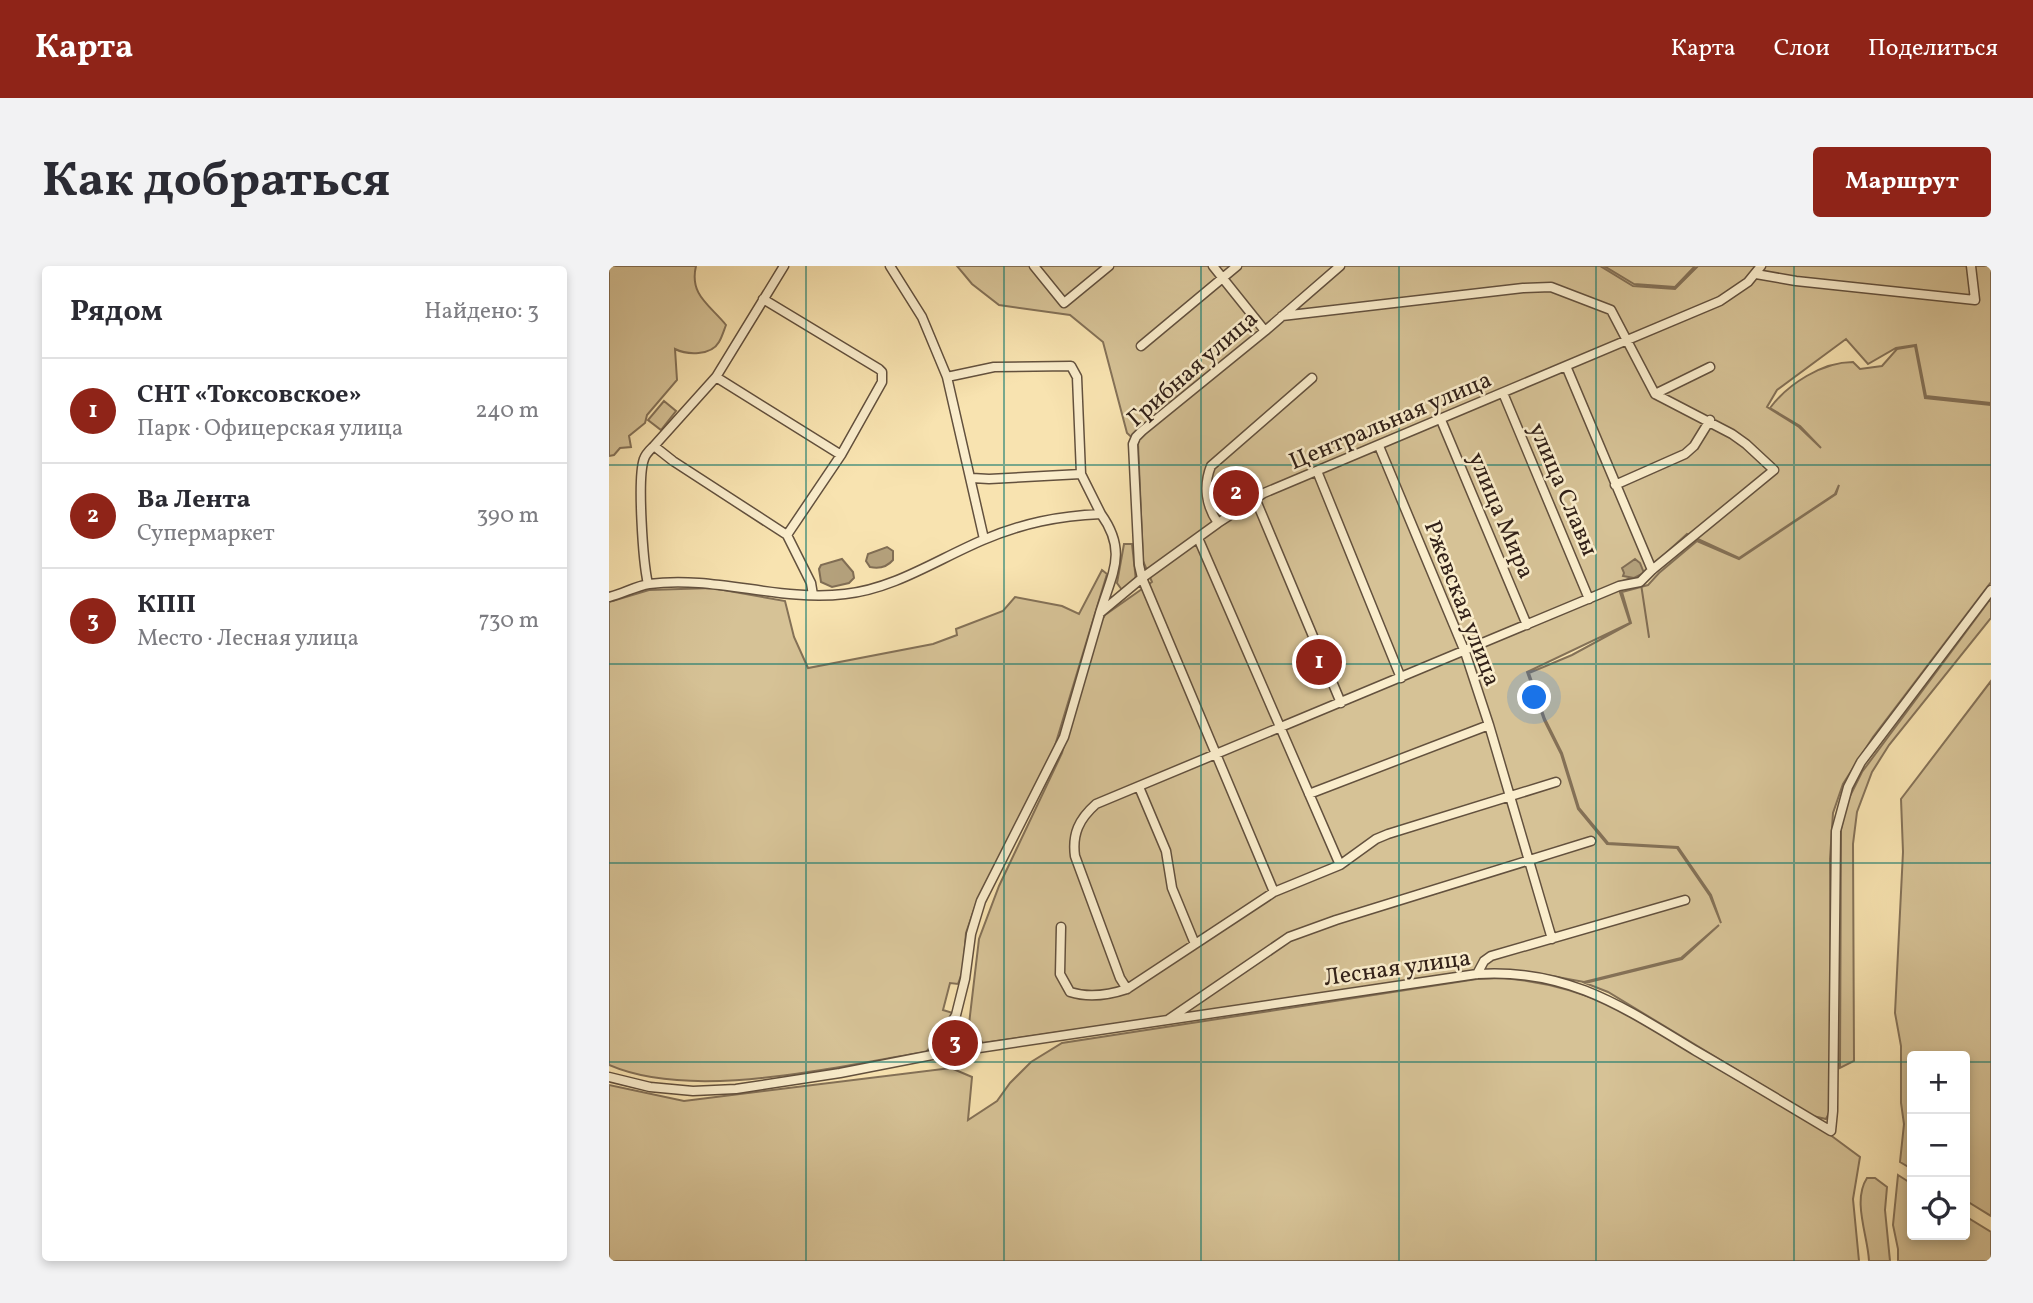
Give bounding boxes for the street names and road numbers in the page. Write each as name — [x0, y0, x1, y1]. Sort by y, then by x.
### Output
street label: Грибная улица — [1120, 303, 1266, 436]
street label: Центральная улица — [1284, 364, 1497, 480]
street label: улица Славы — [1519, 418, 1605, 562]
street label: улица Мира — [1458, 447, 1542, 584]
street label: Ржевская улица — [1414, 516, 1508, 692]
street label: Лесная улица — [1321, 942, 1473, 996]

